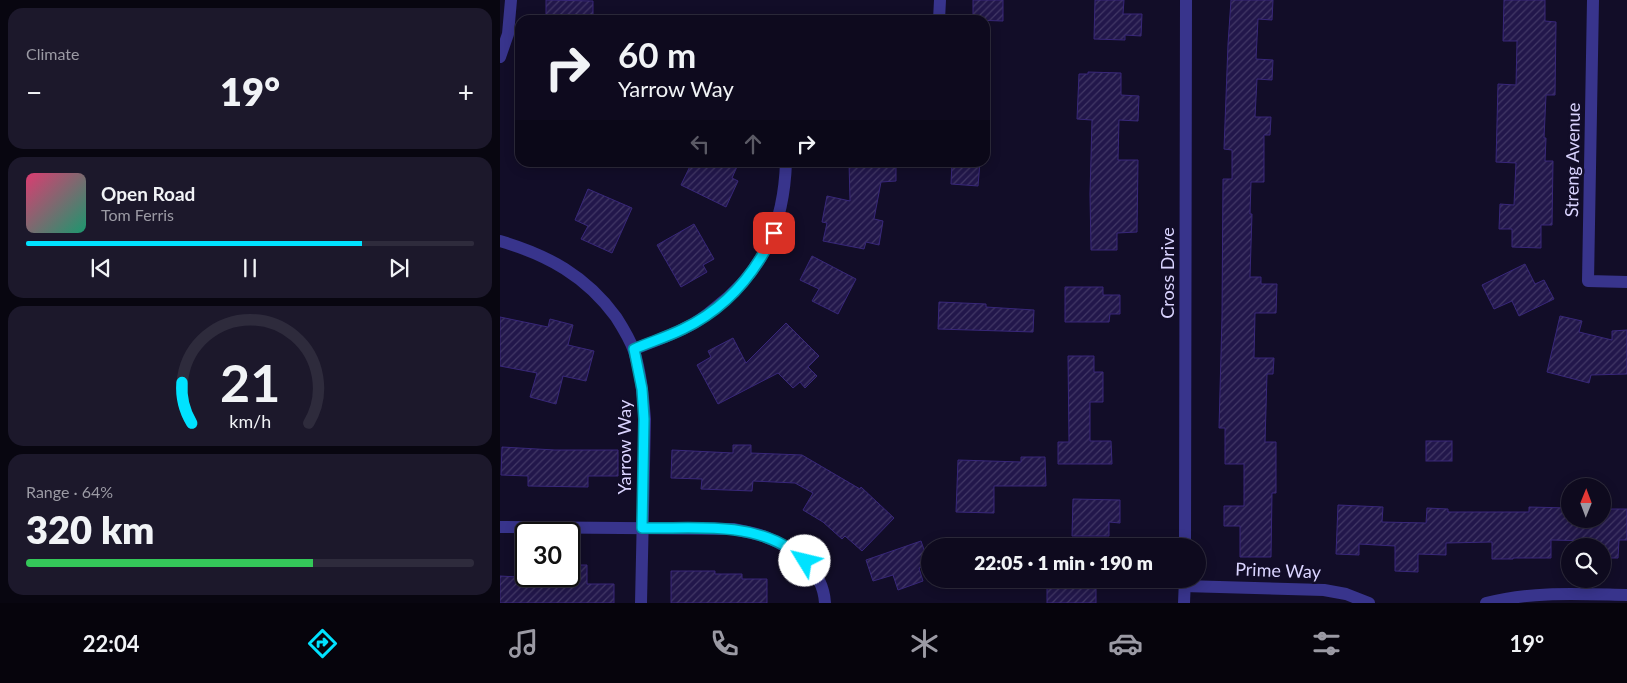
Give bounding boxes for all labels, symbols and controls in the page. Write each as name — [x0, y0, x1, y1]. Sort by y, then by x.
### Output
text: 60 m — [618, 33, 696, 75]
icon: right — [535, 35, 600, 100]
text: Climate — [26, 44, 79, 63]
text: 19° — [220, 68, 280, 114]
text: − — [26, 75, 42, 109]
text: + — [458, 75, 474, 109]
text: Yarrow Way — [618, 75, 734, 102]
street label: Streng Avenue — [1560, 103, 1584, 217]
icon: left — [686, 130, 714, 158]
icon: ahead — [739, 130, 767, 158]
icon: right — [792, 130, 820, 158]
text: Open Road — [101, 182, 195, 205]
text: Tom Ferris — [101, 205, 174, 224]
pin — [753, 212, 795, 254]
icon: arrive — [760, 219, 788, 247]
street label: Cross Drive — [1156, 227, 1178, 319]
icon: previous — [87, 254, 115, 282]
icon: pause — [236, 254, 264, 282]
icon: next — [385, 254, 413, 282]
text: 21 — [220, 351, 280, 413]
street label: Yarrow Way — [613, 399, 635, 494]
text: km/h — [229, 410, 271, 432]
north arrow — [1561, 478, 1611, 528]
map controls — [1561, 478, 1611, 588]
text: Range · 64% — [26, 482, 113, 501]
text: 320 km — [26, 506, 154, 552]
speed limit sign: 30 — [515, 522, 580, 587]
position arrow — [778, 534, 830, 586]
button: search — [1561, 538, 1611, 588]
text: 22:05 · 1 min · 190 m — [974, 551, 1153, 574]
street label: Prime Way — [1235, 558, 1322, 583]
icon: directions — [305, 626, 340, 661]
icon: music — [506, 626, 541, 661]
icon: phone — [707, 626, 742, 661]
icon: climate — [907, 626, 942, 661]
icon: car — [1108, 626, 1143, 661]
icon: filters — [1309, 626, 1344, 661]
text: 22:04 — [83, 630, 140, 657]
text: 19° — [1509, 630, 1544, 657]

